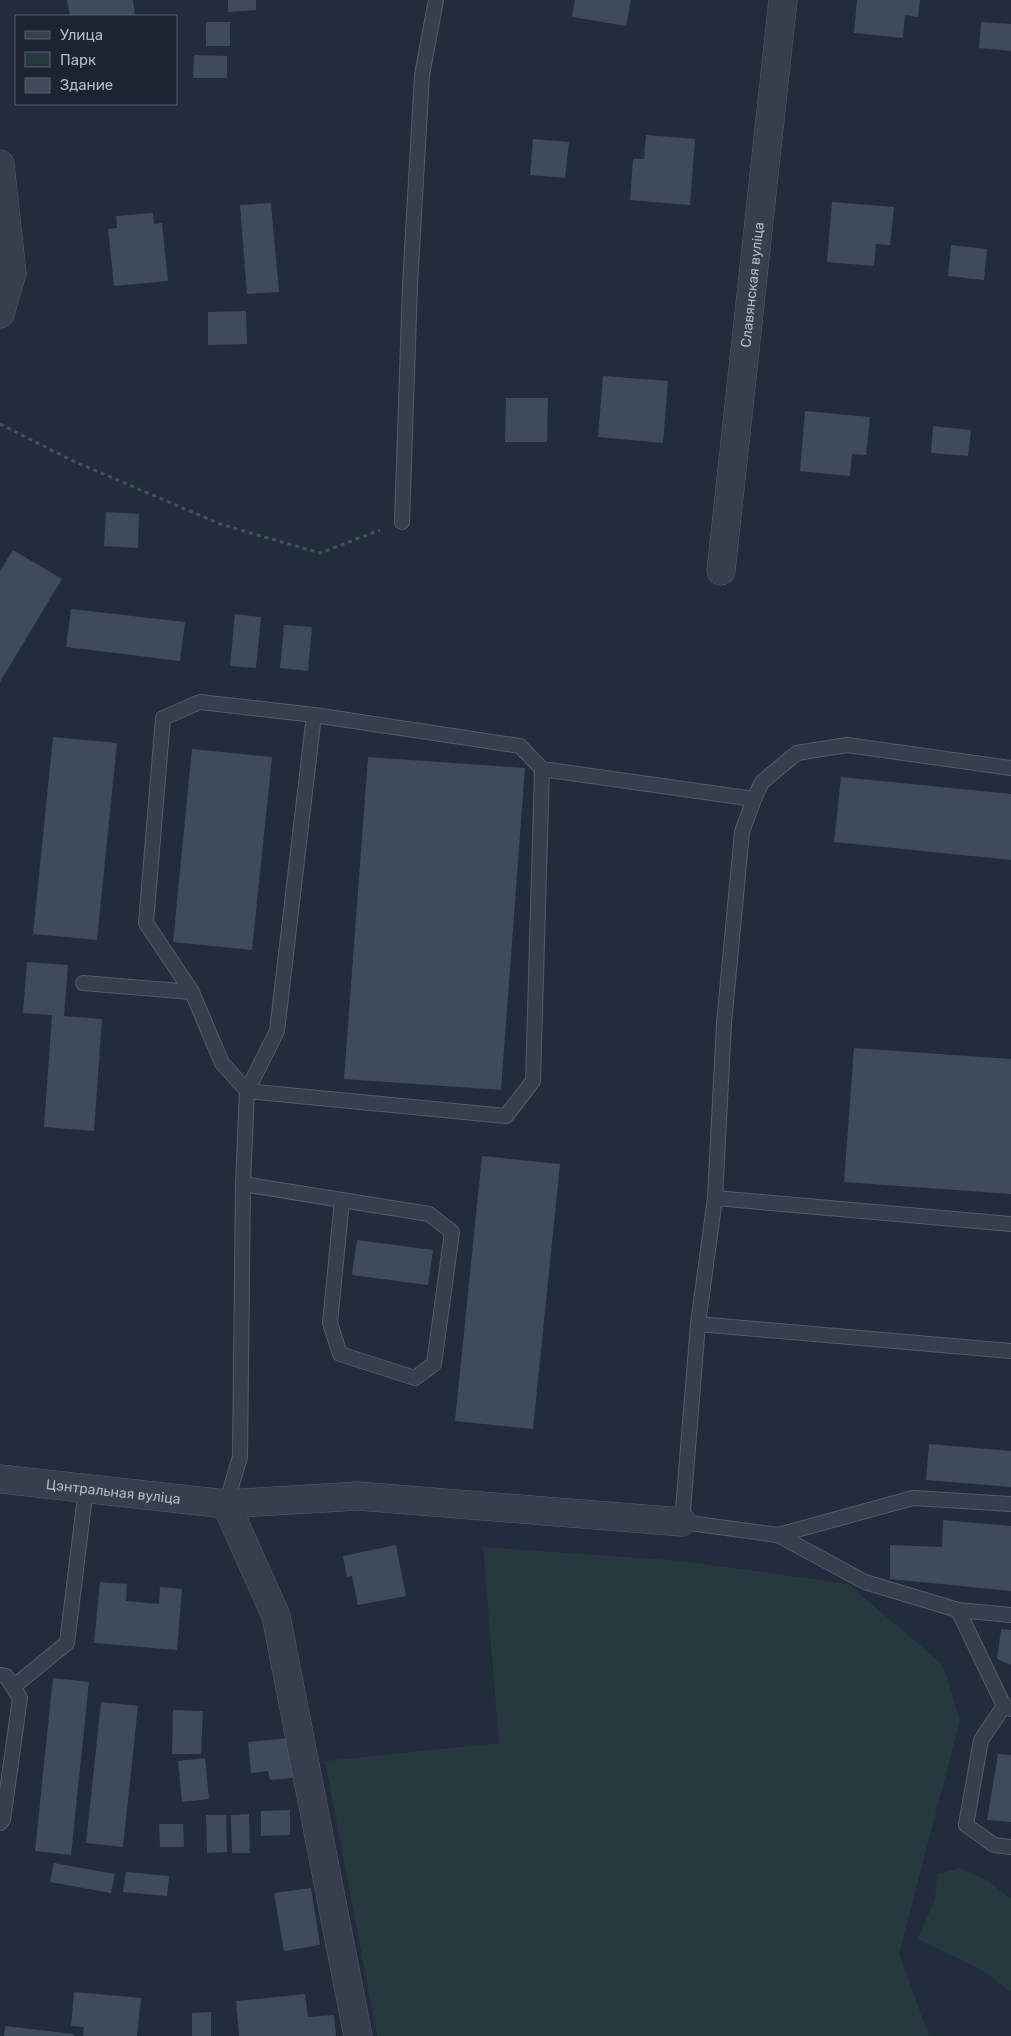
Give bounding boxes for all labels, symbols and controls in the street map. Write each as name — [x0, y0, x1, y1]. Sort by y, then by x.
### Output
legend — [15, 15, 178, 105]
text: Улица — [60, 26, 103, 44]
text: Парк — [60, 51, 96, 69]
text: Здание — [60, 76, 113, 94]
street label: Славянская вуліца — [737, 221, 767, 348]
street label: Цэнтральная вуліца — [45, 1476, 182, 1507]

